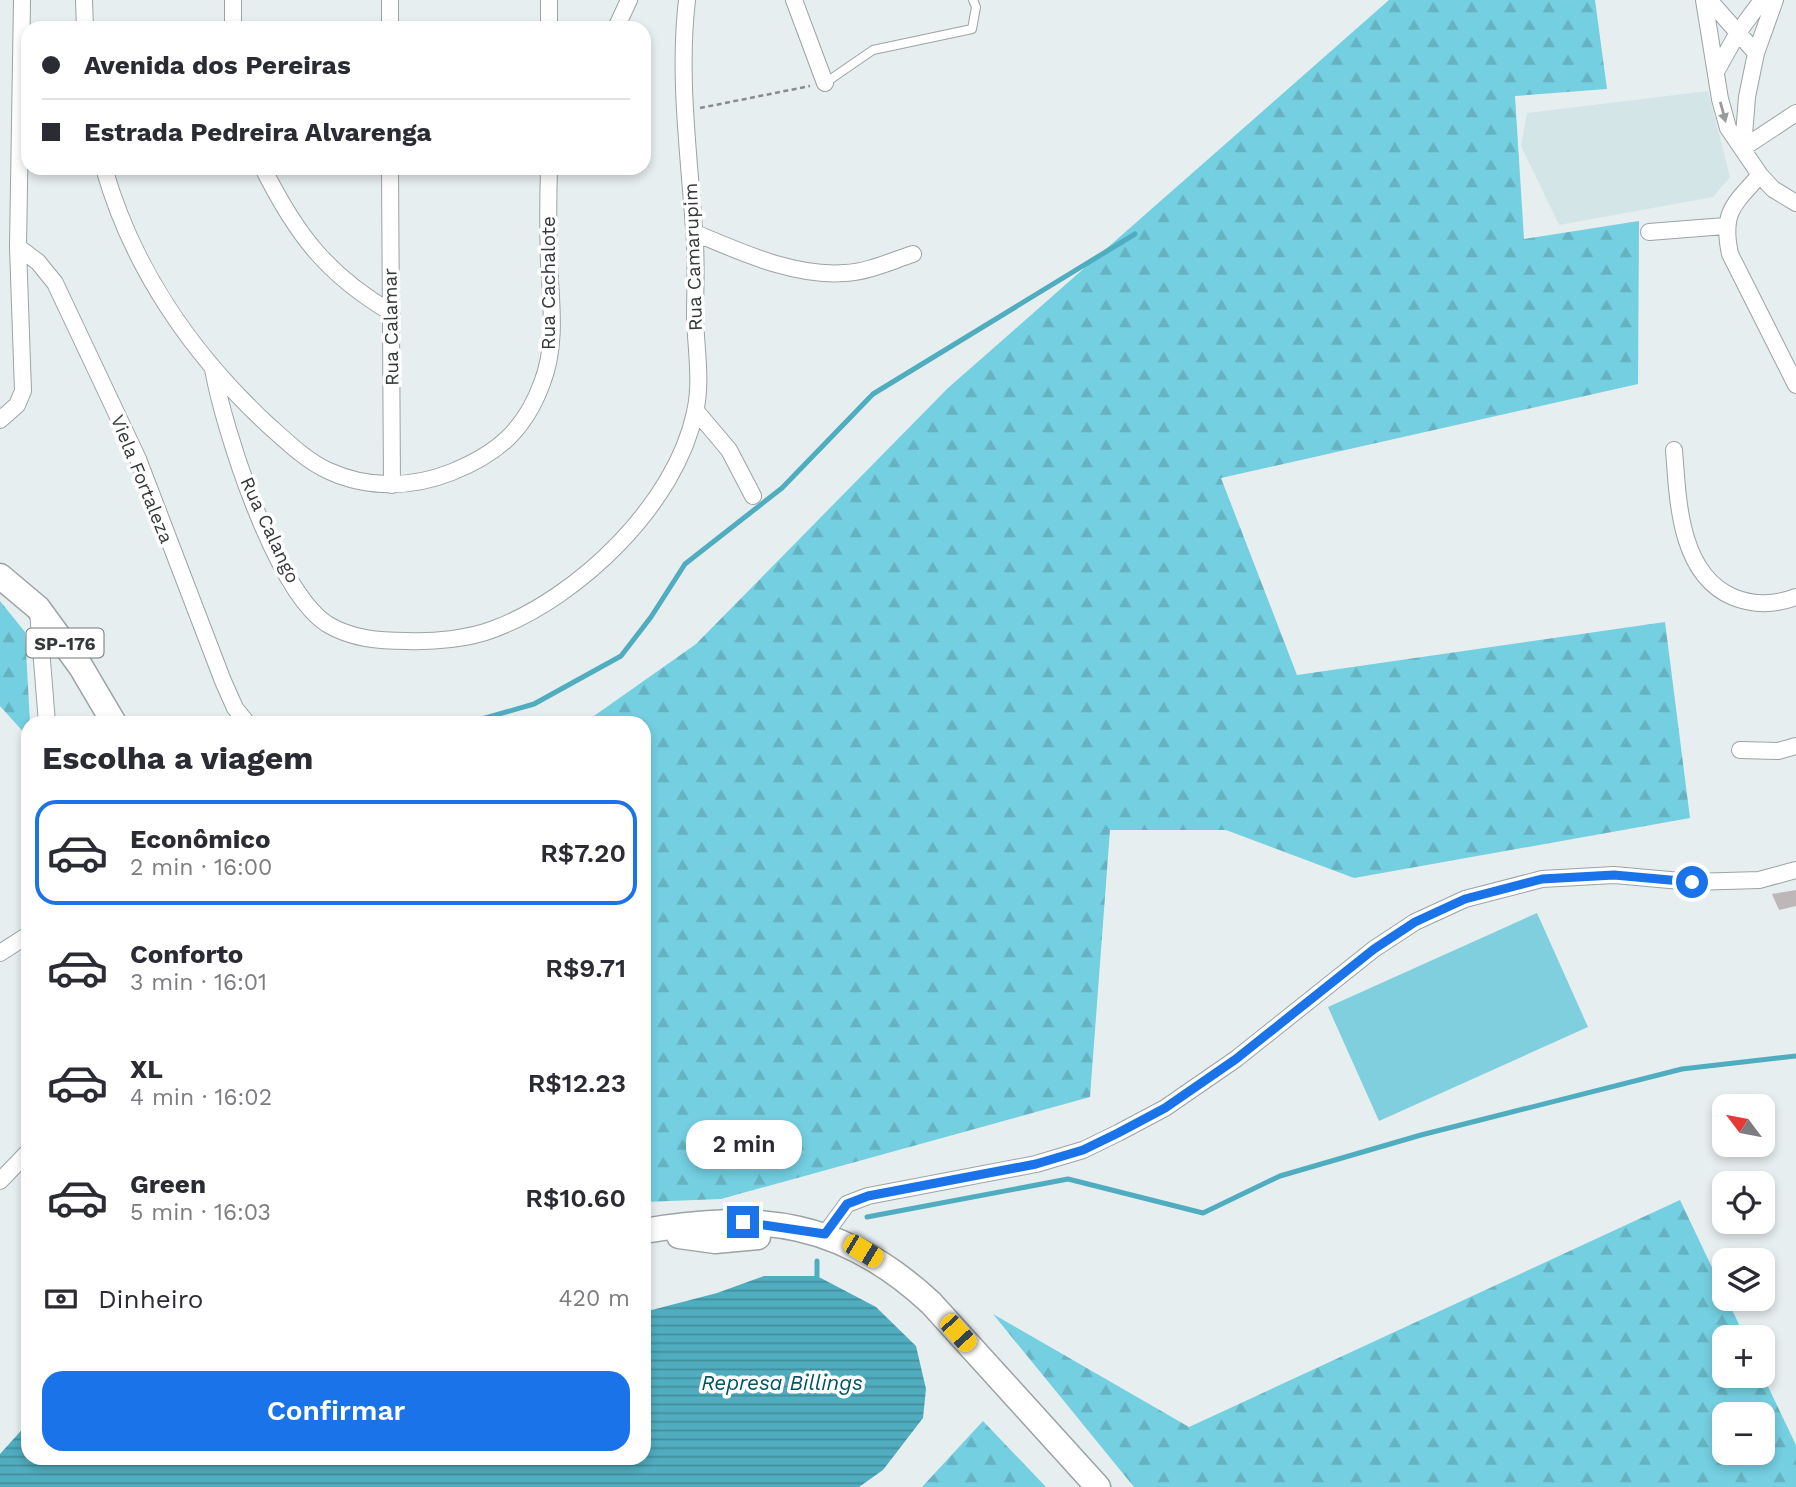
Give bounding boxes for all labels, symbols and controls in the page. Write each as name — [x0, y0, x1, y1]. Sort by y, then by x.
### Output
text: Avenida dos Pereiras — [84, 50, 351, 80]
one-way arrow — [1718, 101, 1729, 123]
text: Estrada Pedreira Alvarenga — [84, 117, 432, 147]
street label: Rua Camarupim — [679, 183, 707, 331]
street label: Rua Cachalote — [537, 216, 560, 350]
street label: Rua Calamar — [378, 268, 404, 386]
street label: Viela Fortaleza — [106, 411, 178, 547]
street label: Rua Calango — [235, 473, 305, 587]
road number: SP-176 — [27, 628, 104, 658]
text: Escolha a viagem — [42, 739, 313, 777]
icon: car — [46, 821, 109, 884]
text: Econômico — [130, 824, 271, 854]
text: R$7.20 — [540, 838, 626, 868]
text: 2 min · 16:00 — [130, 854, 272, 881]
route start — [1676, 866, 1708, 898]
icon: car — [46, 936, 109, 999]
text: Conforto — [130, 939, 243, 969]
text: R$9.71 — [545, 953, 626, 983]
text: 3 min · 16:01 — [130, 969, 267, 996]
icon: car — [46, 1051, 109, 1114]
text: XL — [130, 1054, 163, 1084]
text: R$12.23 — [528, 1068, 626, 1098]
text: 4 min · 16:02 — [130, 1084, 272, 1111]
north arrow — [1712, 1094, 1774, 1157]
map controls — [1712, 1094, 1775, 1465]
callout: 2 min — [685, 1120, 801, 1170]
text: 2 min — [712, 1131, 776, 1158]
icon: car — [46, 1166, 109, 1229]
text: Green — [130, 1169, 206, 1199]
button: locate — [1712, 1171, 1775, 1234]
text: R$10.60 — [525, 1183, 626, 1213]
text: 5 min · 16:03 — [130, 1199, 271, 1226]
route end — [727, 1206, 759, 1238]
car — [840, 1231, 887, 1271]
button: layers — [1712, 1248, 1775, 1311]
icon: cash — [42, 1280, 80, 1318]
text: Dinheiro — [98, 1284, 203, 1314]
text: 420 m — [558, 1285, 630, 1312]
car — [937, 1310, 980, 1356]
button: + — [1712, 1325, 1775, 1388]
water label: Represa Billings — [701, 1370, 863, 1395]
button: Confirmar — [42, 1371, 630, 1451]
button: − — [1712, 1402, 1775, 1465]

